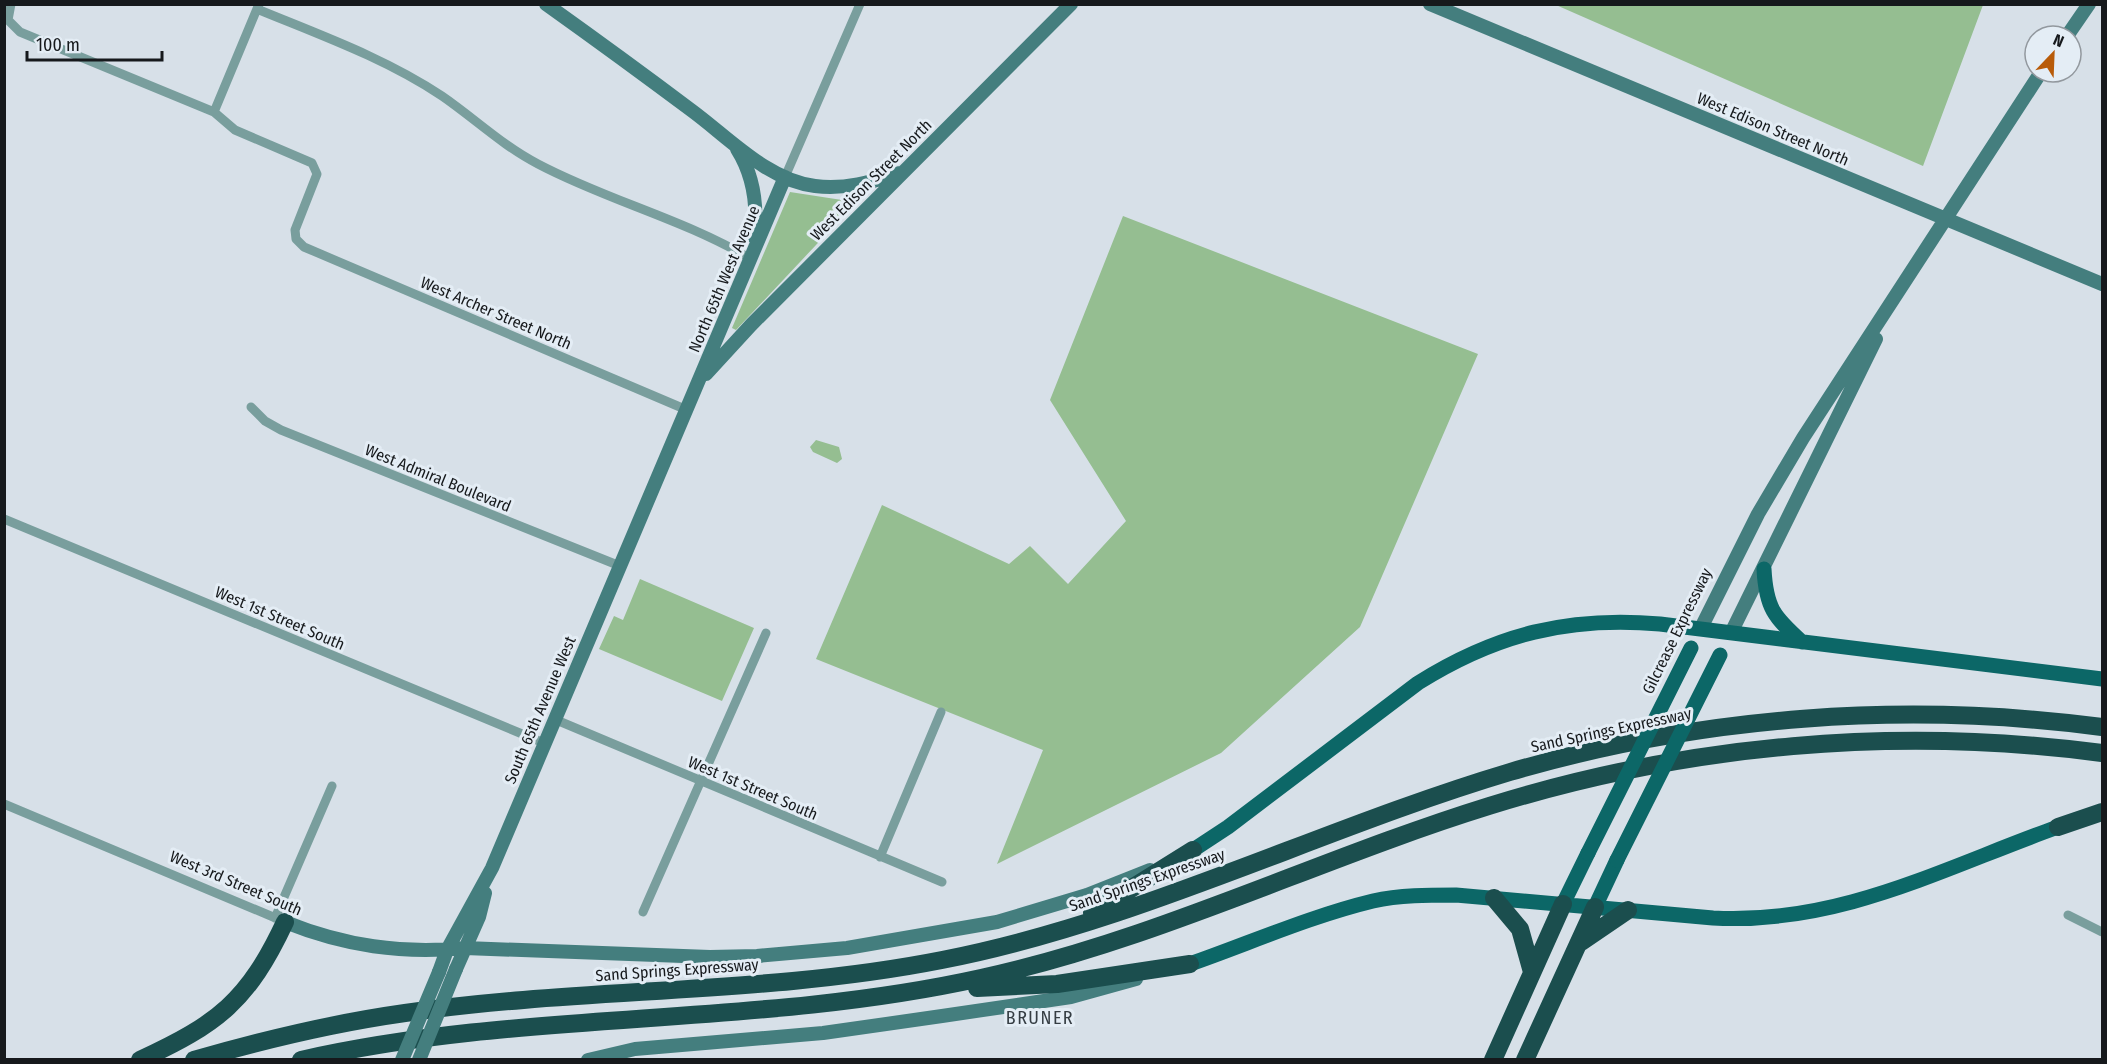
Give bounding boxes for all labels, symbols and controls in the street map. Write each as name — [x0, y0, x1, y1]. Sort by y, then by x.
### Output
scale bar — [27, 24, 162, 62]
north arrow — [2023, 24, 2083, 84]
text: N — [2051, 30, 2067, 51]
text: 100 m — [36, 34, 80, 56]
street label: West Edison Street North — [1694, 88, 1852, 170]
street label: West Edison Street North — [807, 116, 935, 244]
street label: North 65th West Avenue — [685, 203, 764, 355]
street label: West Archer Street North — [418, 273, 574, 353]
street label: West Admiral Boulevard — [362, 440, 514, 516]
street label: Gilcrease Expressway — [1638, 564, 1716, 697]
street label: West 1st Street South — [212, 582, 348, 654]
street label: South 65th Avenue West — [500, 633, 580, 787]
street label: Sand Springs Expressway — [1529, 704, 1694, 756]
street label: West 1st Street South — [685, 752, 821, 824]
street label: Sand Springs Expressway — [1067, 844, 1228, 916]
street label: West 3rd Street South — [167, 847, 305, 919]
street label: Sand Springs Expressway — [595, 955, 760, 985]
district label: BRUNER — [1006, 1007, 1074, 1029]

